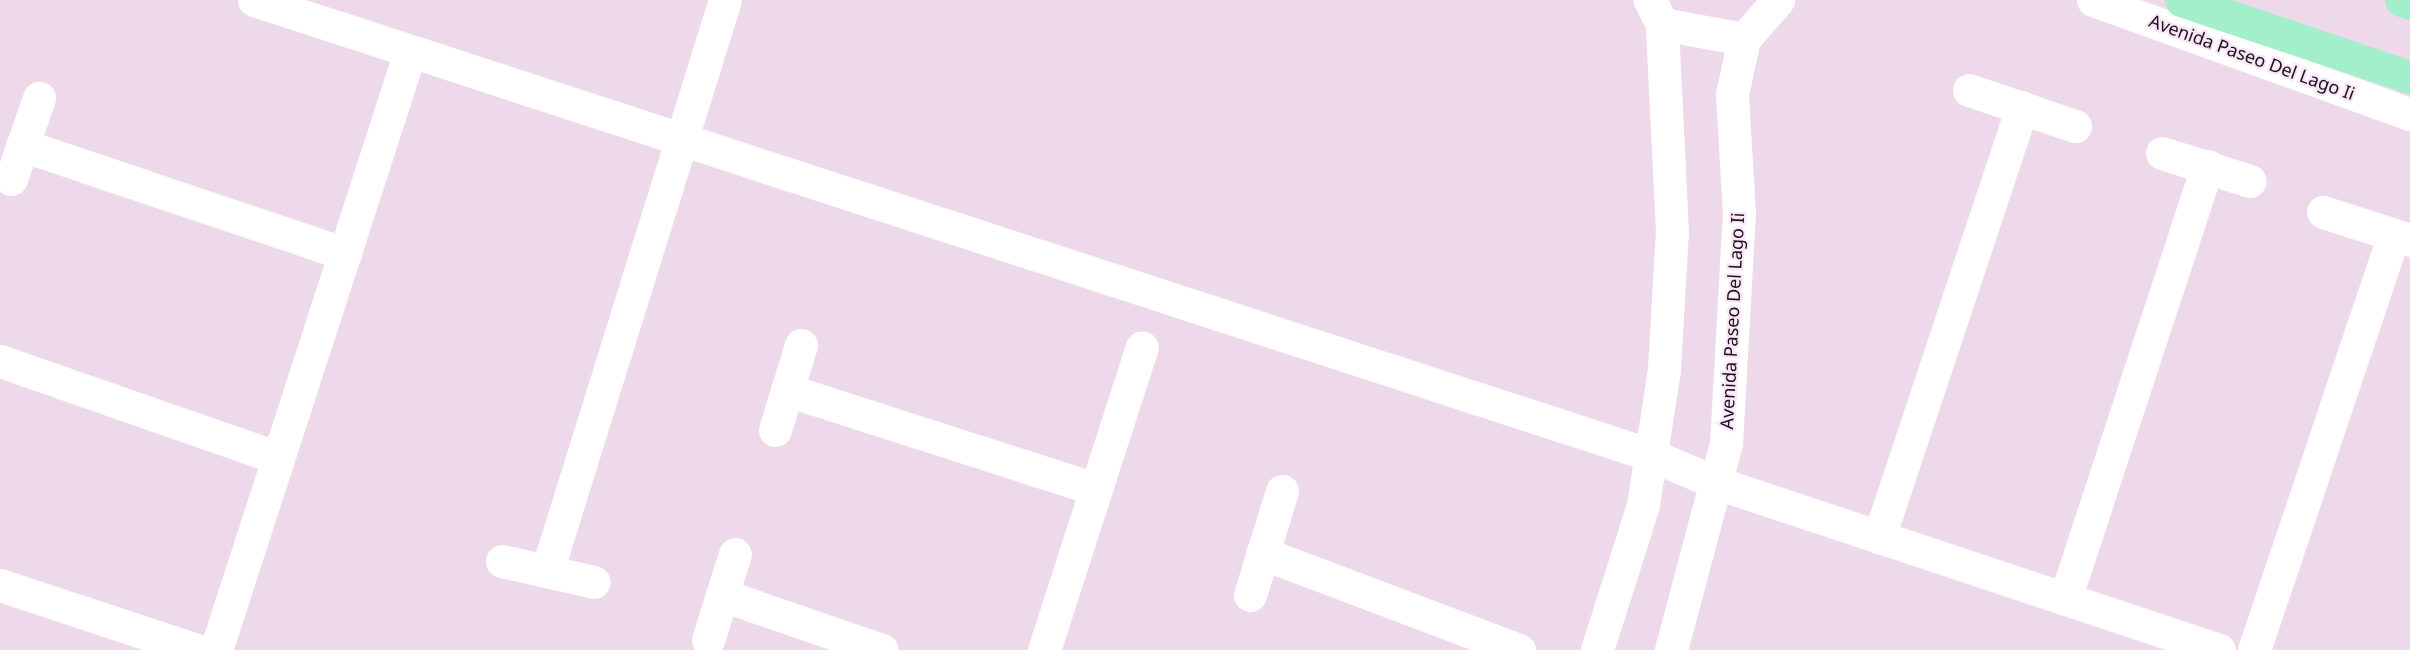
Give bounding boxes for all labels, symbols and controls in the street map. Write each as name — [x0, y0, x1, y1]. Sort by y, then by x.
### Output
street label: Avenida Paseo Del Lago Ii — [2146, 10, 2358, 104]
street label: Avenida Paseo Del Lago Ii — [1716, 212, 1748, 430]

